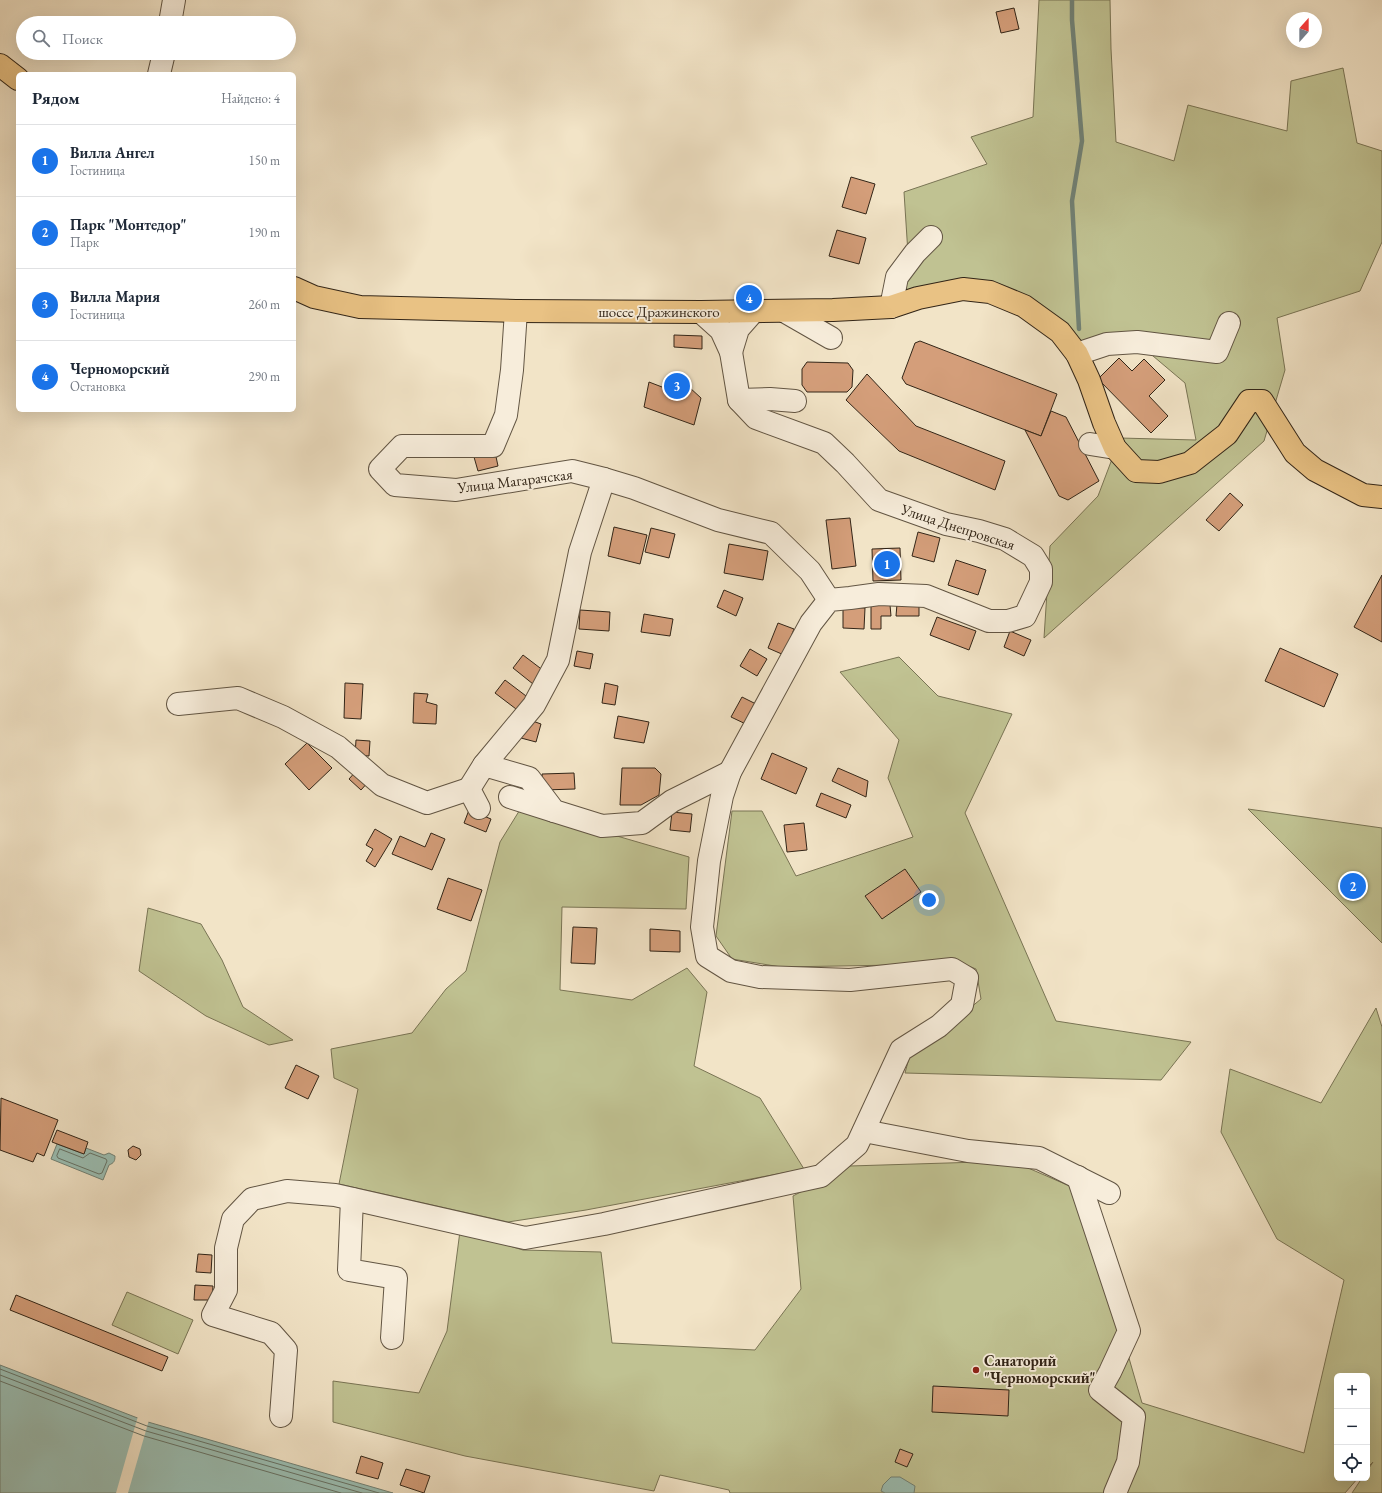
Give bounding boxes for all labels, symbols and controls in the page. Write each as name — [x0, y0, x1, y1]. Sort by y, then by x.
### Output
north arrow — [1286, 12, 1322, 48]
search box — [16, 16, 296, 60]
icon: search — [30, 27, 52, 49]
text: Поиск — [62, 29, 103, 48]
text: Рядом — [32, 87, 80, 109]
text: Найдено: 4 — [221, 90, 280, 107]
text: Вилла Ангел — [70, 143, 155, 162]
text: 1 — [42, 152, 48, 169]
text: 150 m — [249, 152, 280, 169]
text: Гостиница — [70, 162, 125, 179]
text: Парк "Монтедор" — [70, 215, 187, 234]
text: 2 — [42, 224, 48, 241]
text: 190 m — [249, 224, 280, 241]
text: Парк — [70, 234, 99, 251]
pin: 4 — [736, 283, 762, 313]
text: Вилла Мария — [70, 287, 160, 306]
text: 3 — [42, 296, 48, 313]
text: 260 m — [249, 296, 280, 313]
street label: шоссе Дражинского — [598, 302, 720, 321]
text: Гостиница — [70, 306, 125, 323]
text: Черноморский — [70, 359, 170, 378]
text: 4 — [42, 368, 48, 385]
text: 290 m — [249, 368, 280, 385]
pin: 3 — [664, 371, 690, 401]
text: Остановка — [70, 378, 126, 395]
street label: Улица Магарачская — [455, 464, 574, 497]
street label: Улица Днепровская — [898, 499, 1018, 554]
pin: 1 — [874, 549, 900, 579]
pin: 2 — [1340, 871, 1366, 901]
your location — [919, 890, 939, 910]
place label: Санаторий "Черноморский" — [984, 1351, 1096, 1387]
marker: Санаторий "Черноморский" — [971, 1365, 981, 1375]
map controls — [1334, 1373, 1370, 1481]
button: + — [1334, 1373, 1370, 1409]
button: − — [1334, 1409, 1370, 1445]
button: locate — [1334, 1445, 1370, 1481]

